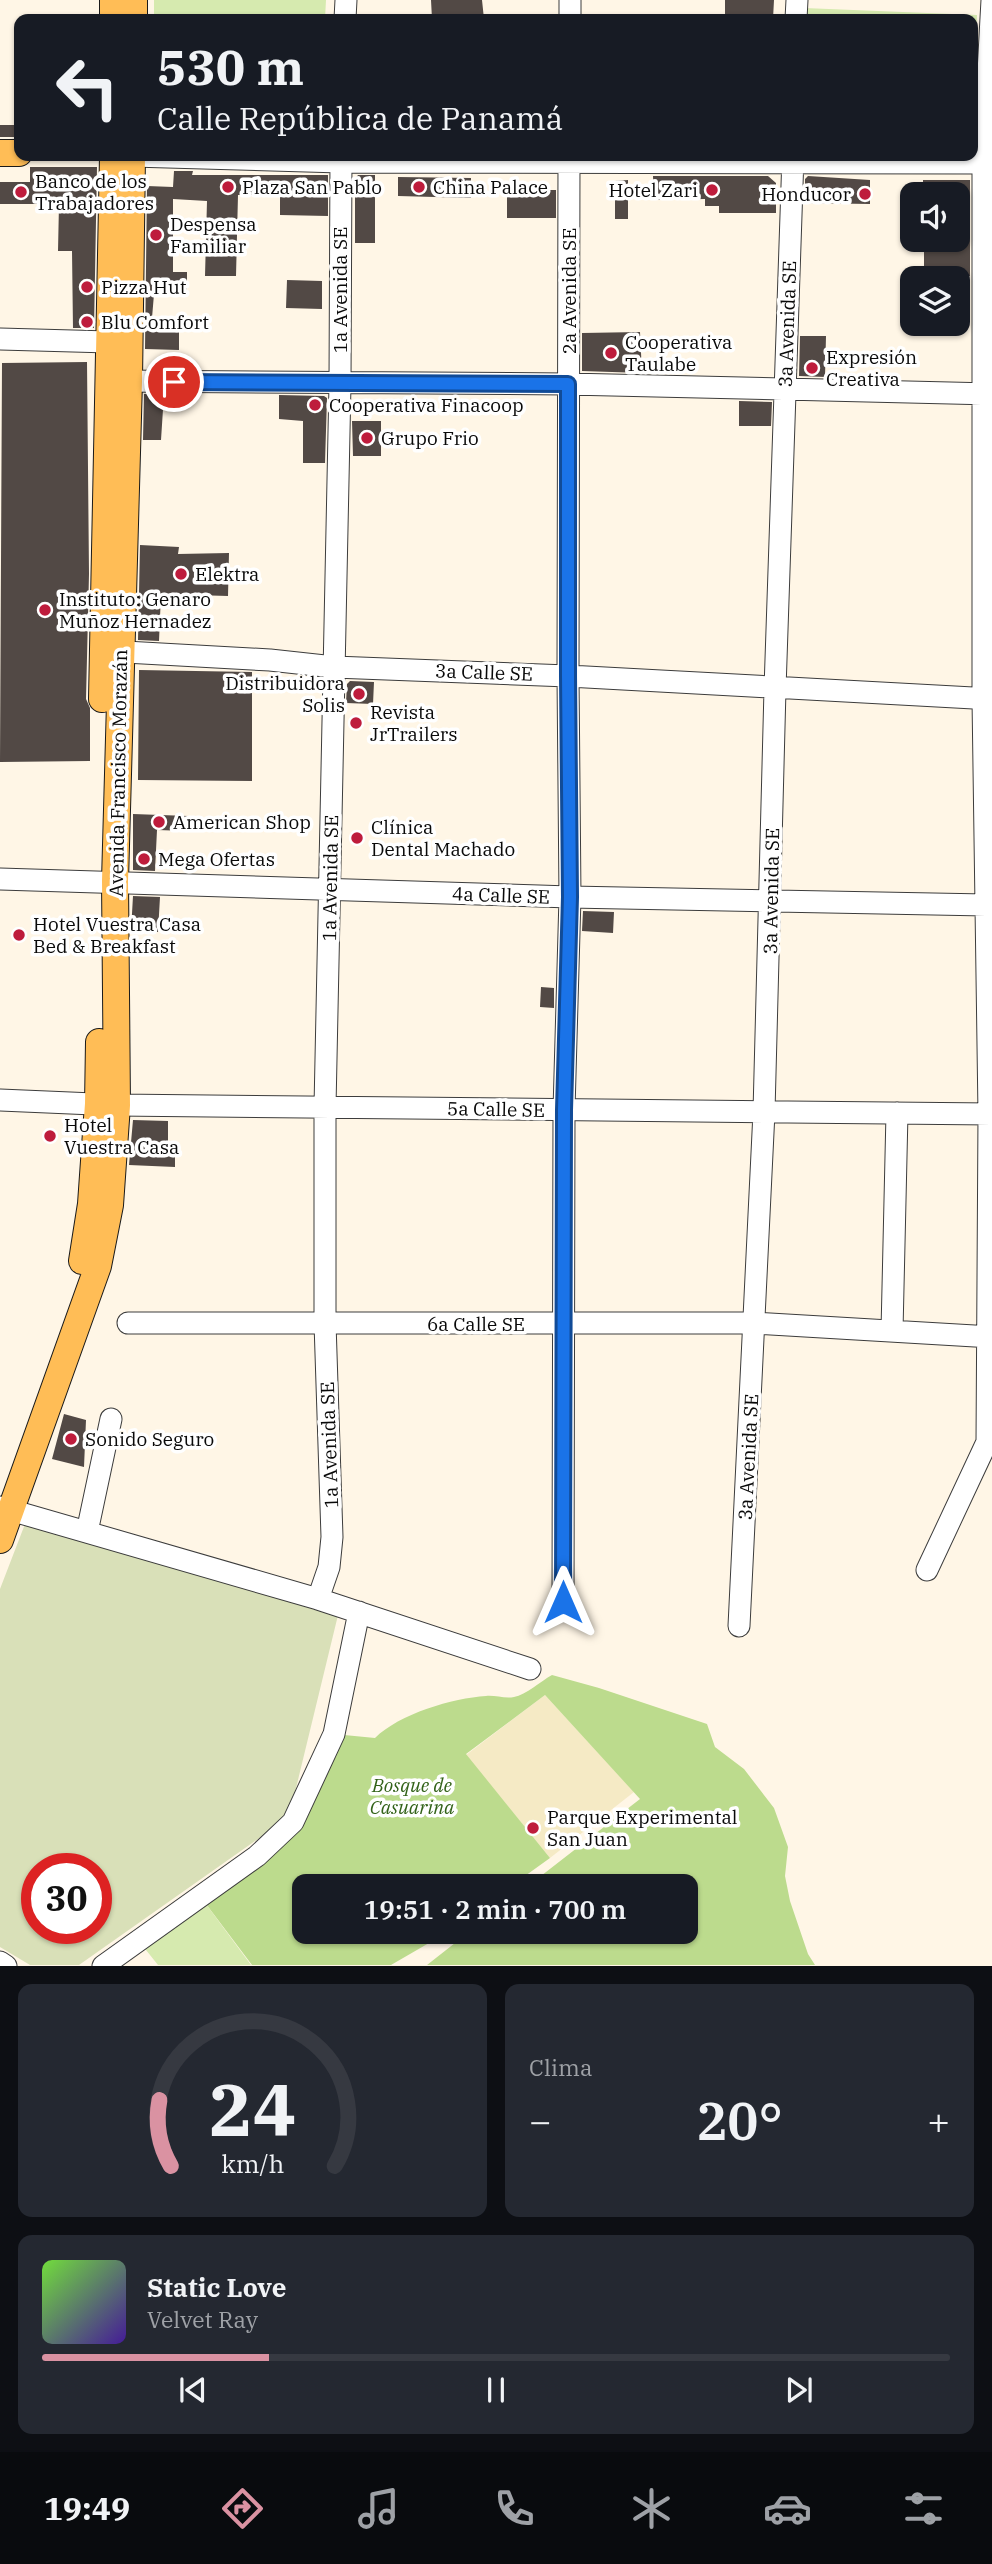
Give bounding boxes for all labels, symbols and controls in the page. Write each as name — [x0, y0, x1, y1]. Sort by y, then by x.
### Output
text: 530 m — [157, 35, 304, 98]
icon: left — [42, 42, 133, 133]
text: Calle República de Panamá — [157, 97, 563, 139]
place label: Banco de los Trabajadores — [35, 169, 154, 215]
place label: Plaza San Pablo — [242, 175, 382, 199]
place label: China Palace — [433, 175, 548, 199]
place label: Hotel Zari — [608, 178, 698, 202]
marker: Plaza San Pablo — [220, 179, 236, 195]
marker: China Palace — [411, 179, 427, 195]
marker: Hotel Zari — [704, 182, 720, 198]
place label: Honducor — [761, 182, 852, 206]
map controls — [900, 182, 970, 336]
button: sound — [900, 182, 970, 252]
marker: Banco de los Trabajadores — [13, 184, 29, 200]
marker: Honducor — [857, 186, 873, 202]
place label: Despensa Familiar — [170, 212, 257, 258]
marker: Despensa Familiar — [148, 227, 164, 243]
street label: 1a Avenida SE — [328, 227, 352, 353]
street label: 2a Avenida SE — [557, 228, 581, 354]
street label: 3a Avenida SE — [773, 260, 801, 388]
button: layers — [900, 266, 970, 336]
place label: Pizza Hut — [101, 275, 187, 299]
marker: Pizza Hut — [79, 279, 95, 295]
place label: Blu Comfort — [101, 310, 209, 334]
marker: Blu Comfort — [79, 314, 95, 330]
place label: Cooperativa Taulabe — [625, 330, 732, 376]
marker: Cooperativa Taulabe — [603, 345, 619, 361]
place label: Expresión Creativa — [826, 345, 917, 391]
pin — [144, 352, 204, 412]
marker: Expresión Creativa — [804, 360, 820, 376]
icon: arrive — [155, 363, 193, 401]
place label: Cooperativa Finacoop — [329, 393, 524, 417]
marker: Cooperativa Finacoop — [307, 397, 323, 413]
place label: Grupo Frio — [381, 426, 479, 450]
marker: Grupo Frio — [359, 430, 375, 446]
place label: Elektra — [195, 562, 259, 586]
marker: Elektra — [173, 566, 189, 582]
place label: Instituto: Genaro Muñoz Hernadez — [59, 587, 211, 633]
marker: Instituto: Genaro Muñoz Hernadez — [37, 602, 53, 618]
street label: Avenida Francisco Morazán — [104, 649, 132, 897]
street label: 3a Calle SE — [435, 658, 533, 686]
place label: Distribuidora Solis — [225, 671, 345, 717]
marker: Distribuidora Solis — [351, 686, 367, 702]
place label: Revista JrTrailers — [370, 700, 458, 746]
marker: Revista JrTrailers — [348, 715, 364, 731]
place label: American Shop — [173, 810, 311, 834]
marker: American Shop — [151, 814, 167, 830]
street label: 1a Avenida SE — [317, 814, 343, 942]
place label: Clínica Dental Machado — [371, 815, 515, 861]
street label: 3a Avenida SE — [758, 827, 784, 955]
marker: Clínica Dental Machado — [349, 830, 365, 846]
place label: Mega Ofertas — [158, 847, 275, 871]
marker: Mega Ofertas — [136, 851, 152, 867]
street label: 4a Calle SE — [452, 881, 550, 909]
place label: Hotel Vuestra Casa Bed & Breakfast — [33, 912, 201, 958]
marker: Hotel Vuestra Casa Bed & Breakfast — [11, 927, 27, 943]
street label: 5a Calle SE — [447, 1096, 545, 1122]
place label: Hotel Vuestra Casa — [64, 1113, 179, 1159]
marker: Hotel Vuestra Casa — [42, 1128, 58, 1144]
street label: 6a Calle SE — [427, 1312, 525, 1336]
street label: 1a Avenida SE — [315, 1381, 343, 1509]
street label: 3a Avenida SE — [733, 1393, 763, 1521]
place label: Sonido Seguro — [85, 1427, 214, 1451]
marker: Sonido Seguro — [63, 1431, 79, 1447]
position arrow — [526, 1565, 600, 1639]
park label: Bosque de Casuarina — [370, 1773, 455, 1819]
place label: Parque Experimental San Juan — [547, 1805, 738, 1851]
marker: Parque Experimental San Juan — [525, 1820, 541, 1836]
speed limit sign: 30 — [21, 1853, 112, 1944]
text: 19:51 · 2 min · 700 m — [364, 1892, 626, 1926]
text: Clima — [529, 2052, 593, 2082]
text: 24 — [209, 2062, 296, 2157]
text: 20° — [696, 2087, 783, 2154]
text: − — [529, 2096, 552, 2145]
text: + — [927, 2096, 950, 2145]
text: km/h — [221, 2147, 284, 2180]
text: Static Love — [147, 2270, 286, 2304]
text: Velvet Ray — [147, 2304, 258, 2334]
icon: previous — [174, 2371, 212, 2409]
icon: pause — [477, 2371, 515, 2409]
icon: next — [780, 2371, 818, 2409]
icon: directions — [218, 2484, 267, 2533]
icon: music — [354, 2484, 403, 2533]
icon: phone — [490, 2484, 539, 2533]
icon: climate — [627, 2484, 676, 2533]
icon: car — [763, 2484, 812, 2533]
icon: filters — [899, 2484, 948, 2533]
text: 19:49 — [44, 2487, 130, 2529]

